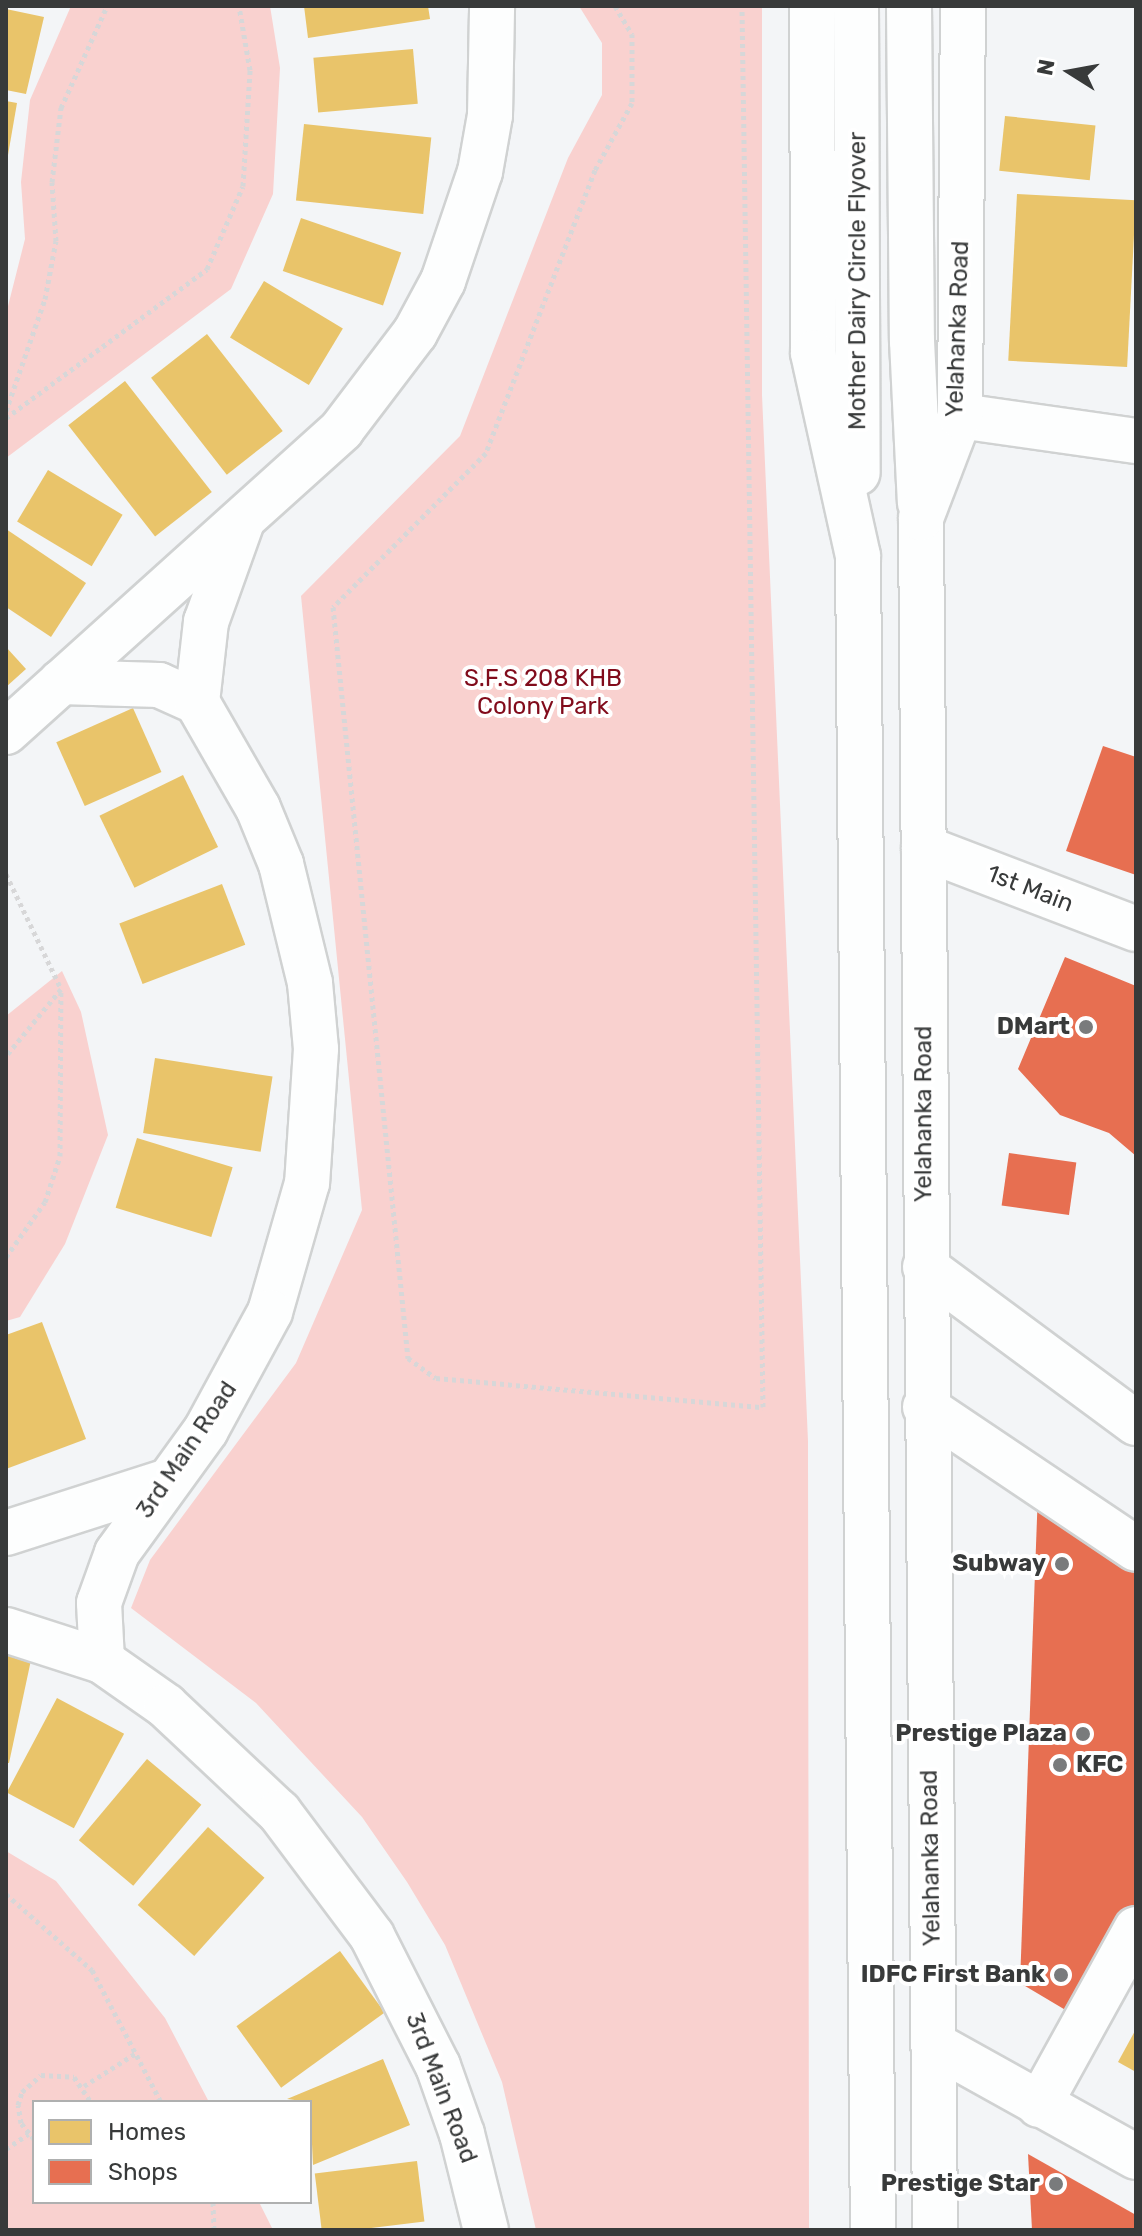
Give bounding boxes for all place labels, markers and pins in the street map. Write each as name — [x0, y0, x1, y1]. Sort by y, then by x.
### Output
place label: DMart — [997, 1013, 1070, 1041]
marker: DMart — [1077, 1018, 1095, 1036]
place label: Subway — [952, 1550, 1046, 1578]
marker: Subway — [1053, 1555, 1071, 1573]
place label: Prestige Plaza — [895, 1720, 1067, 1748]
marker: Prestige Plaza — [1074, 1725, 1092, 1743]
place label: KFC — [1076, 1751, 1123, 1779]
marker: KFC — [1051, 1756, 1069, 1774]
place label: IDFC First Bank — [861, 1961, 1045, 1989]
marker: IDFC First Bank — [1052, 1966, 1070, 1984]
place label: Prestige Star — [881, 2170, 1040, 2198]
marker: Prestige Star — [1047, 2175, 1065, 2193]

